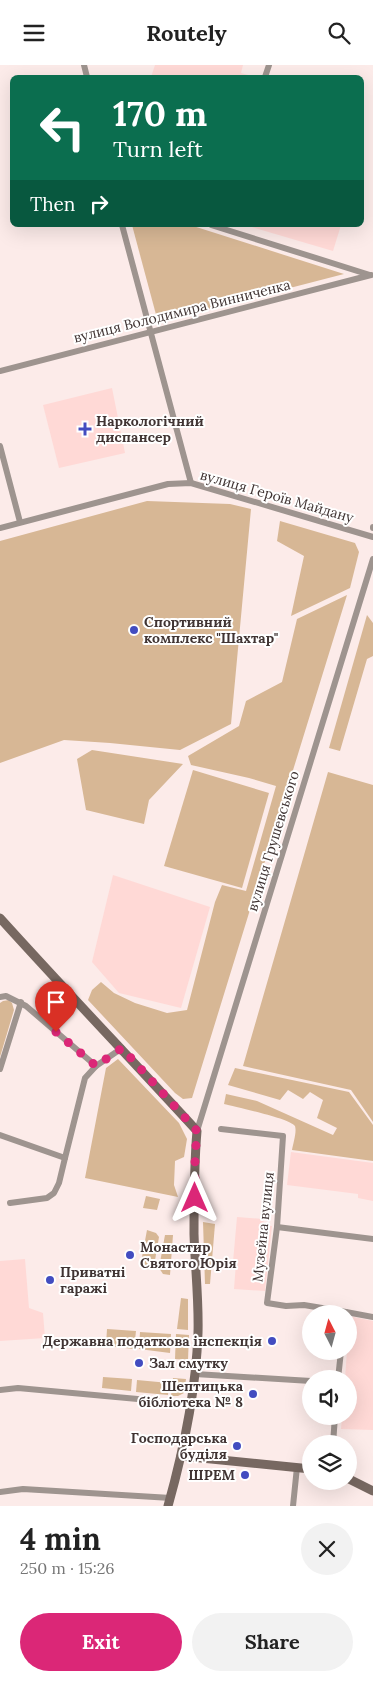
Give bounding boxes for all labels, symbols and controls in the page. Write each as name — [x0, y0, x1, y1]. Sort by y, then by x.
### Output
icon: menu — [20, 19, 48, 47]
text: Routely — [146, 19, 227, 47]
icon: search — [325, 19, 353, 47]
text: 170 m — [113, 91, 207, 136]
icon: left — [30, 95, 95, 160]
text: Turn left — [113, 135, 203, 163]
icon: right — [85, 190, 113, 218]
text: Then — [30, 192, 75, 216]
street label: вулиця Володимира Винниченка — [72, 275, 292, 347]
place label: Наркологічний диспансер — [96, 412, 204, 446]
marker: Наркологічний диспансер — [78, 422, 92, 436]
street label: вулиця Героїв Майдану — [198, 465, 356, 527]
place label: Спортивний комплекс "Шахтар" — [144, 613, 278, 647]
marker: Спортивний комплекс "Шахтар" — [128, 624, 140, 636]
street label: вулиця Грушевського — [243, 769, 303, 913]
pin — [35, 981, 77, 1032]
icon: arrive — [42, 988, 70, 1016]
position arrow — [168, 1171, 220, 1223]
street label: Музейна вулиця — [248, 1171, 278, 1283]
place label: Монастир Святого Юрія — [140, 1238, 237, 1272]
marker: Монастир Святого Юрія — [124, 1249, 136, 1261]
place label: Приватні гаражі — [60, 1263, 126, 1297]
marker: Приватні гаражі — [44, 1274, 56, 1286]
north arrow — [302, 1305, 358, 1360]
map controls — [302, 1305, 357, 1490]
place label: Державна податкова інспекція — [43, 1332, 262, 1350]
marker: Державна податкова інспекція — [266, 1335, 278, 1347]
place label: Зал смутку — [149, 1354, 228, 1372]
marker: Зал смутку — [133, 1357, 145, 1369]
button: sound — [302, 1370, 357, 1425]
place label: Шептицька бібліотека № 8 — [138, 1377, 244, 1411]
marker: Шептицька бібліотека № 8 — [247, 1388, 259, 1400]
place label: Господарська буділя — [131, 1429, 228, 1463]
button: layers — [302, 1435, 357, 1490]
marker: Господарська буділя — [231, 1440, 243, 1452]
place label: ШРЕМ — [188, 1466, 235, 1484]
marker: ШРЕМ — [239, 1469, 251, 1481]
text: 4 min — [20, 1520, 101, 1558]
button: close — [301, 1523, 353, 1575]
text: 250 m · 15:26 — [20, 1558, 115, 1578]
button: Exit — [20, 1613, 182, 1671]
button: Share — [192, 1613, 353, 1671]

